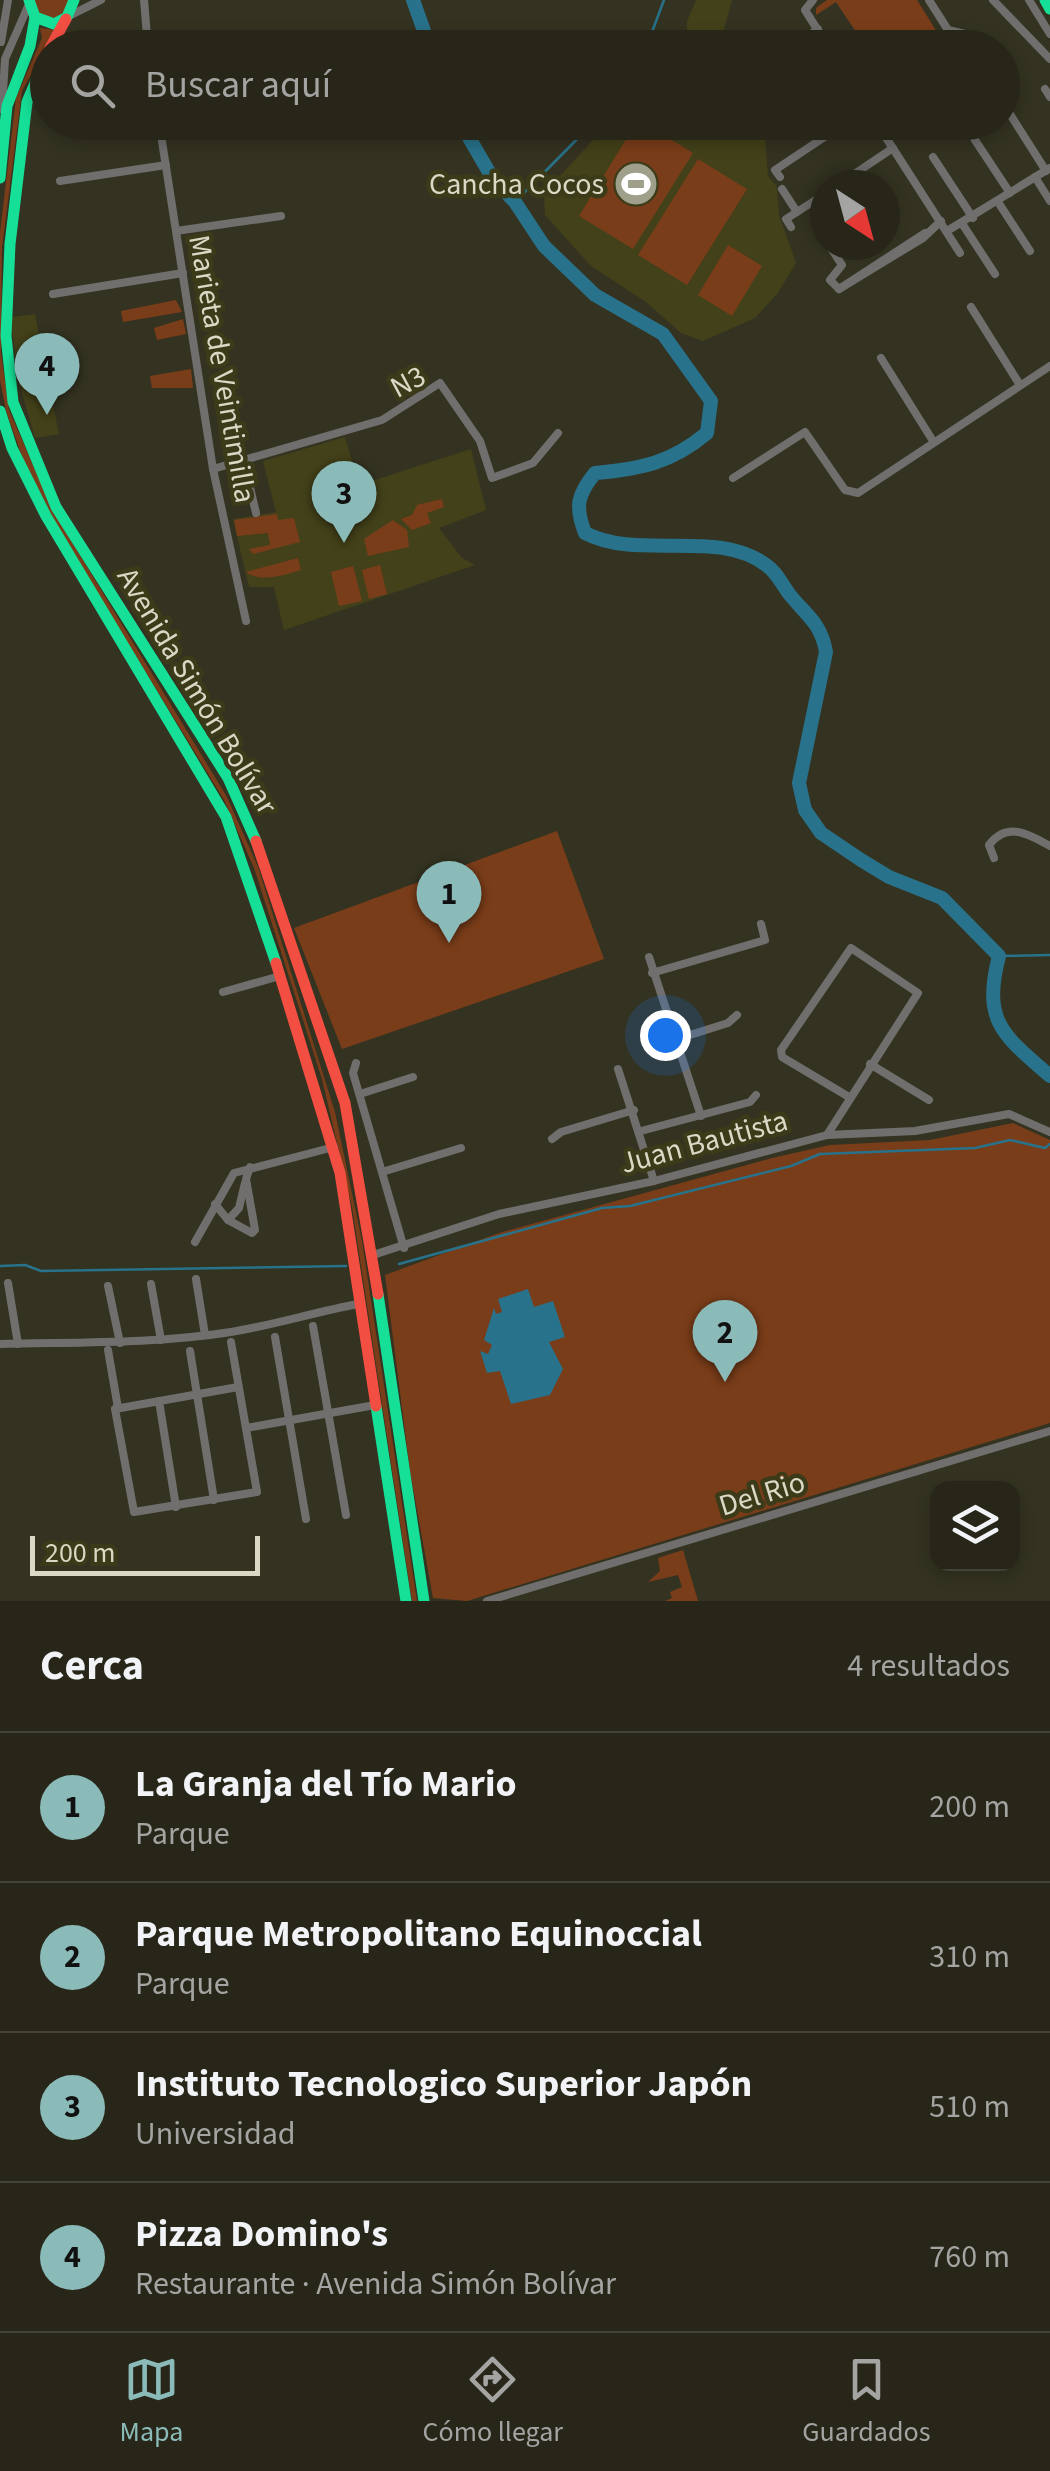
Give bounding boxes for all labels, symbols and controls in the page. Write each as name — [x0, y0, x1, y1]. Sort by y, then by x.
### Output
search box — [30, 30, 1020, 140]
icon: search — [65, 58, 120, 113]
text: Buscar aquí — [145, 58, 331, 112]
sports icon: Cancha Cocos — [613, 161, 659, 207]
place label: Cancha Cocos — [429, 163, 604, 206]
north arrow — [810, 170, 900, 260]
street label: Marieta de Veintimilla — [177, 232, 267, 506]
pin: 4 — [15, 332, 80, 415]
street label: N3 — [383, 355, 433, 409]
pin: 3 — [312, 460, 376, 543]
street label: Avenida Simón Bolívar — [106, 559, 288, 823]
pin: 1 — [416, 860, 482, 943]
your location — [640, 1010, 691, 1061]
street label: Juan Bautista — [616, 1099, 792, 1185]
pin: 2 — [692, 1300, 758, 1382]
street label: Del Rio — [714, 1461, 810, 1527]
map controls — [930, 1481, 1020, 1571]
button: layers — [930, 1481, 1020, 1571]
scale bar — [30, 1531, 260, 1576]
text: 200 m — [45, 1533, 116, 1573]
text: Cerca — [40, 1636, 144, 1696]
text: 4 resultados — [847, 1643, 1010, 1689]
text: La Granja del Tío Mario — [135, 1757, 516, 1811]
text: 1 — [64, 1784, 81, 1830]
text: 200 m — [929, 1784, 1010, 1830]
text: Parque — [135, 1811, 230, 1857]
text: Parque Metropolitano Equinoccial — [135, 1907, 702, 1961]
text: 2 — [64, 1934, 81, 1980]
text: 310 m — [929, 1934, 1010, 1980]
text: Parque — [135, 1961, 230, 2007]
text: Instituto Tecnologico Superior Japón — [135, 2057, 752, 2111]
text: 3 — [64, 2084, 81, 2130]
text: 510 m — [929, 2084, 1010, 2130]
text: Universidad — [135, 2111, 296, 2157]
text: Pizza Domino's — [135, 2207, 388, 2261]
text: 4 — [64, 2234, 81, 2280]
text: 760 m — [929, 2234, 1010, 2280]
text: Restaurante · Avenida Simón Bolívar — [135, 2261, 616, 2307]
tab: Mapa — [120, 2352, 183, 2452]
tab: Cómo llegar — [423, 2352, 563, 2452]
tab: Guardados — [802, 2352, 930, 2452]

